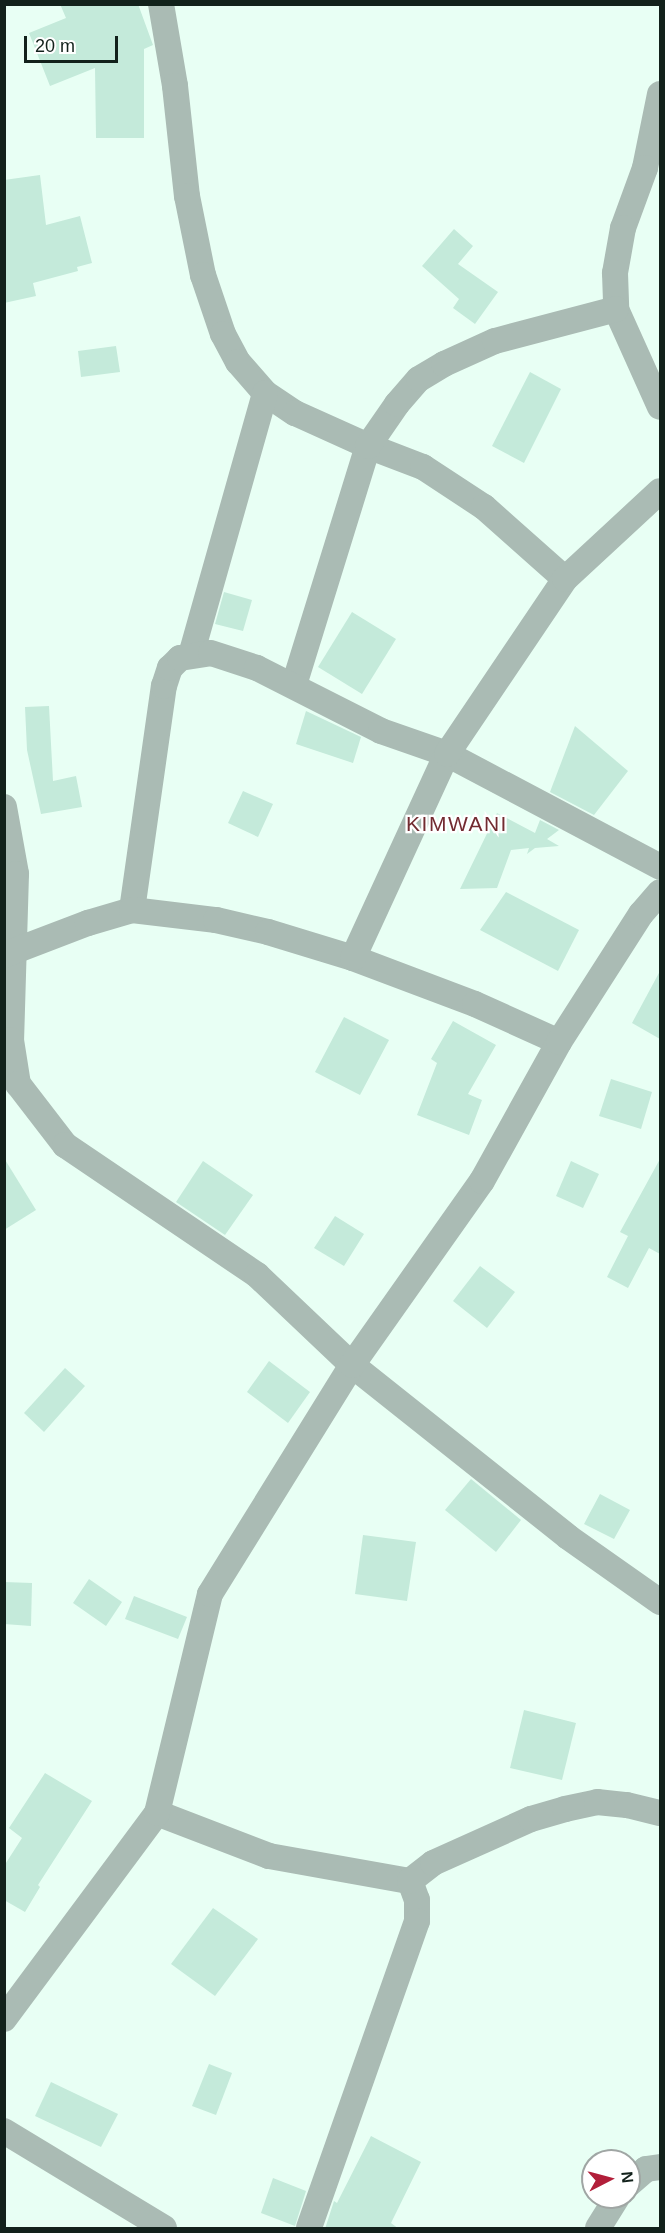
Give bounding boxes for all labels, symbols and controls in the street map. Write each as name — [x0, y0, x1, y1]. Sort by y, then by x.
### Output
scale bar — [27, 24, 122, 62]
text: 20 m — [35, 36, 75, 56]
district label: KIMWANI — [406, 811, 508, 837]
north arrow — [581, 2149, 641, 2209]
text: N — [618, 2171, 636, 2184]

